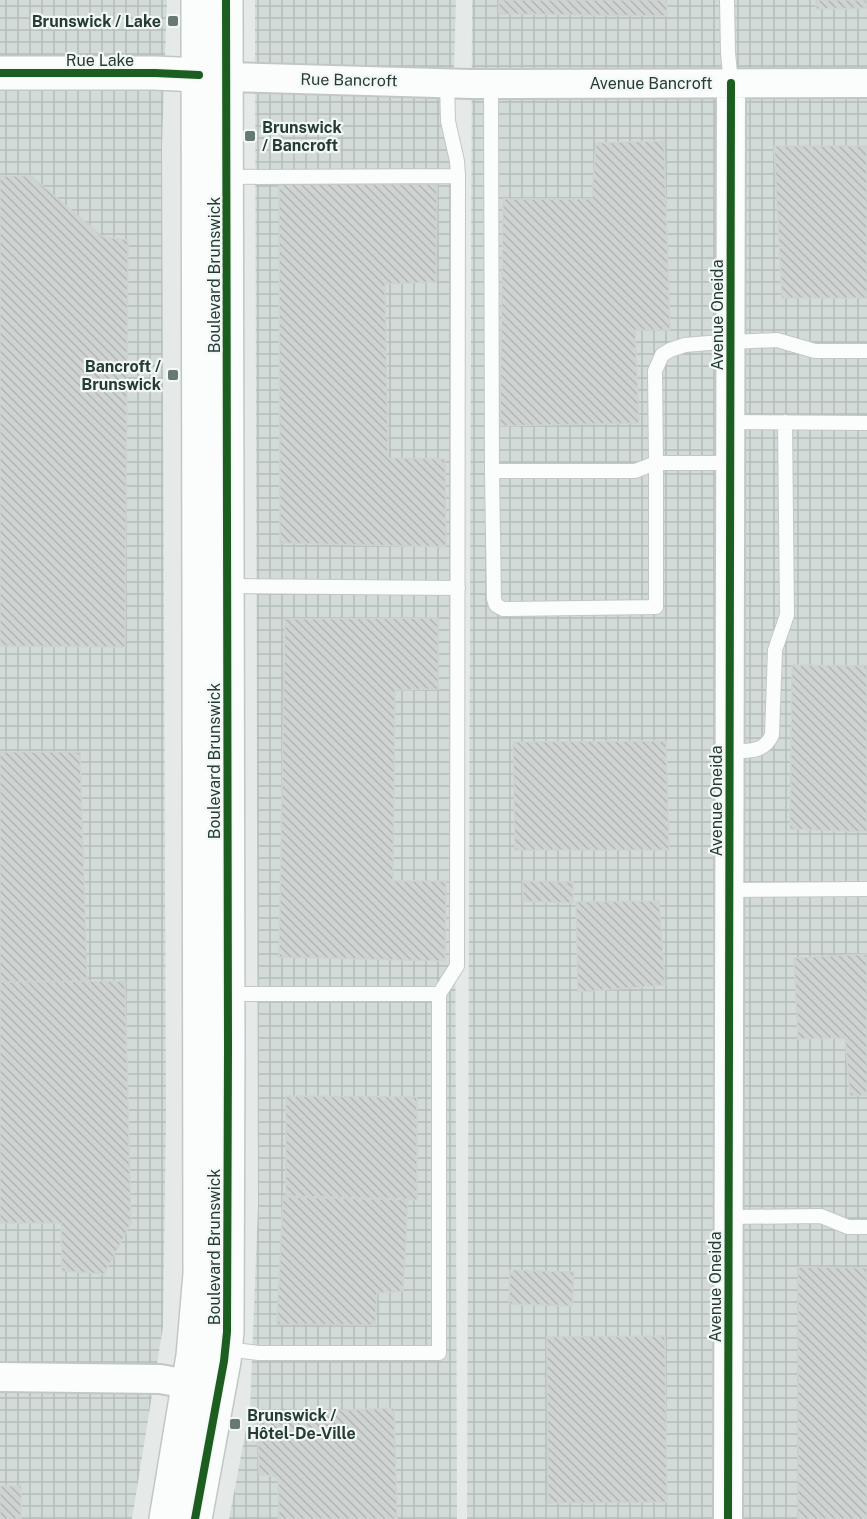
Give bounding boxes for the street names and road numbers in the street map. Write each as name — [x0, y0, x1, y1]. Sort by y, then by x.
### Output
street label: Rue Lake — [66, 51, 134, 70]
street label: Rue Bancroft — [300, 70, 398, 90]
street label: Avenue Bancroft — [589, 74, 713, 93]
street label: Boulevard Brunswick — [205, 197, 224, 353]
street label: Avenue Oneida — [708, 259, 727, 371]
street label: Boulevard Brunswick — [205, 683, 224, 839]
street label: Avenue Oneida — [707, 745, 726, 857]
street label: Boulevard Brunswick — [205, 1169, 224, 1325]
street label: Avenue Oneida — [706, 1231, 725, 1343]

